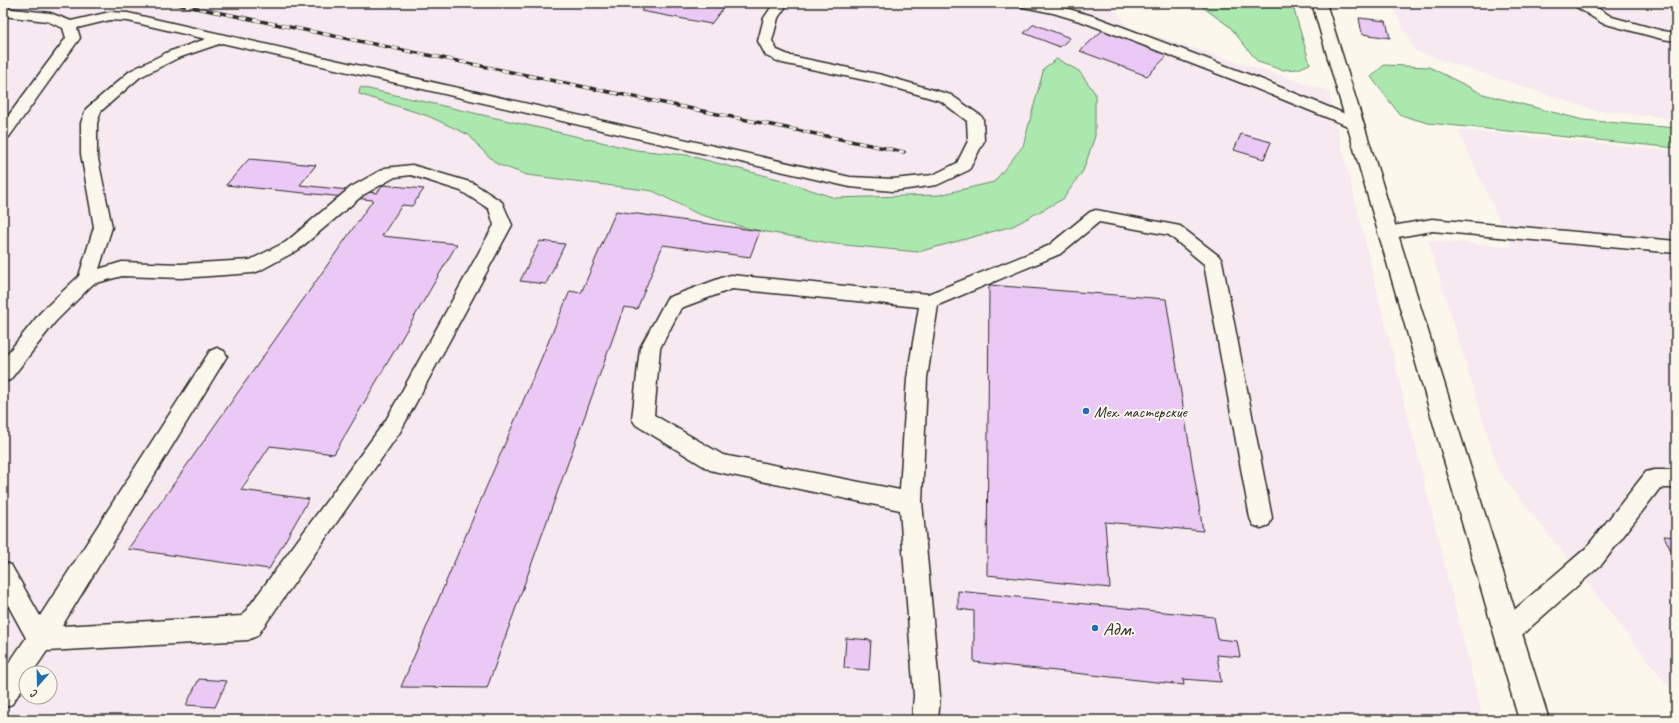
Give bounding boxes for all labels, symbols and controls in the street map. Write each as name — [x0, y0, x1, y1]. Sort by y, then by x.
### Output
place label: Мех. мастерские — [1094, 402, 1189, 422]
marker: Мех. мастерские — [1081, 406, 1091, 416]
place label: Адм. — [1103, 617, 1134, 641]
marker: Адм. — [1090, 623, 1100, 633]
north arrow — [18, 665, 58, 705]
text: С — [28, 686, 40, 702]

